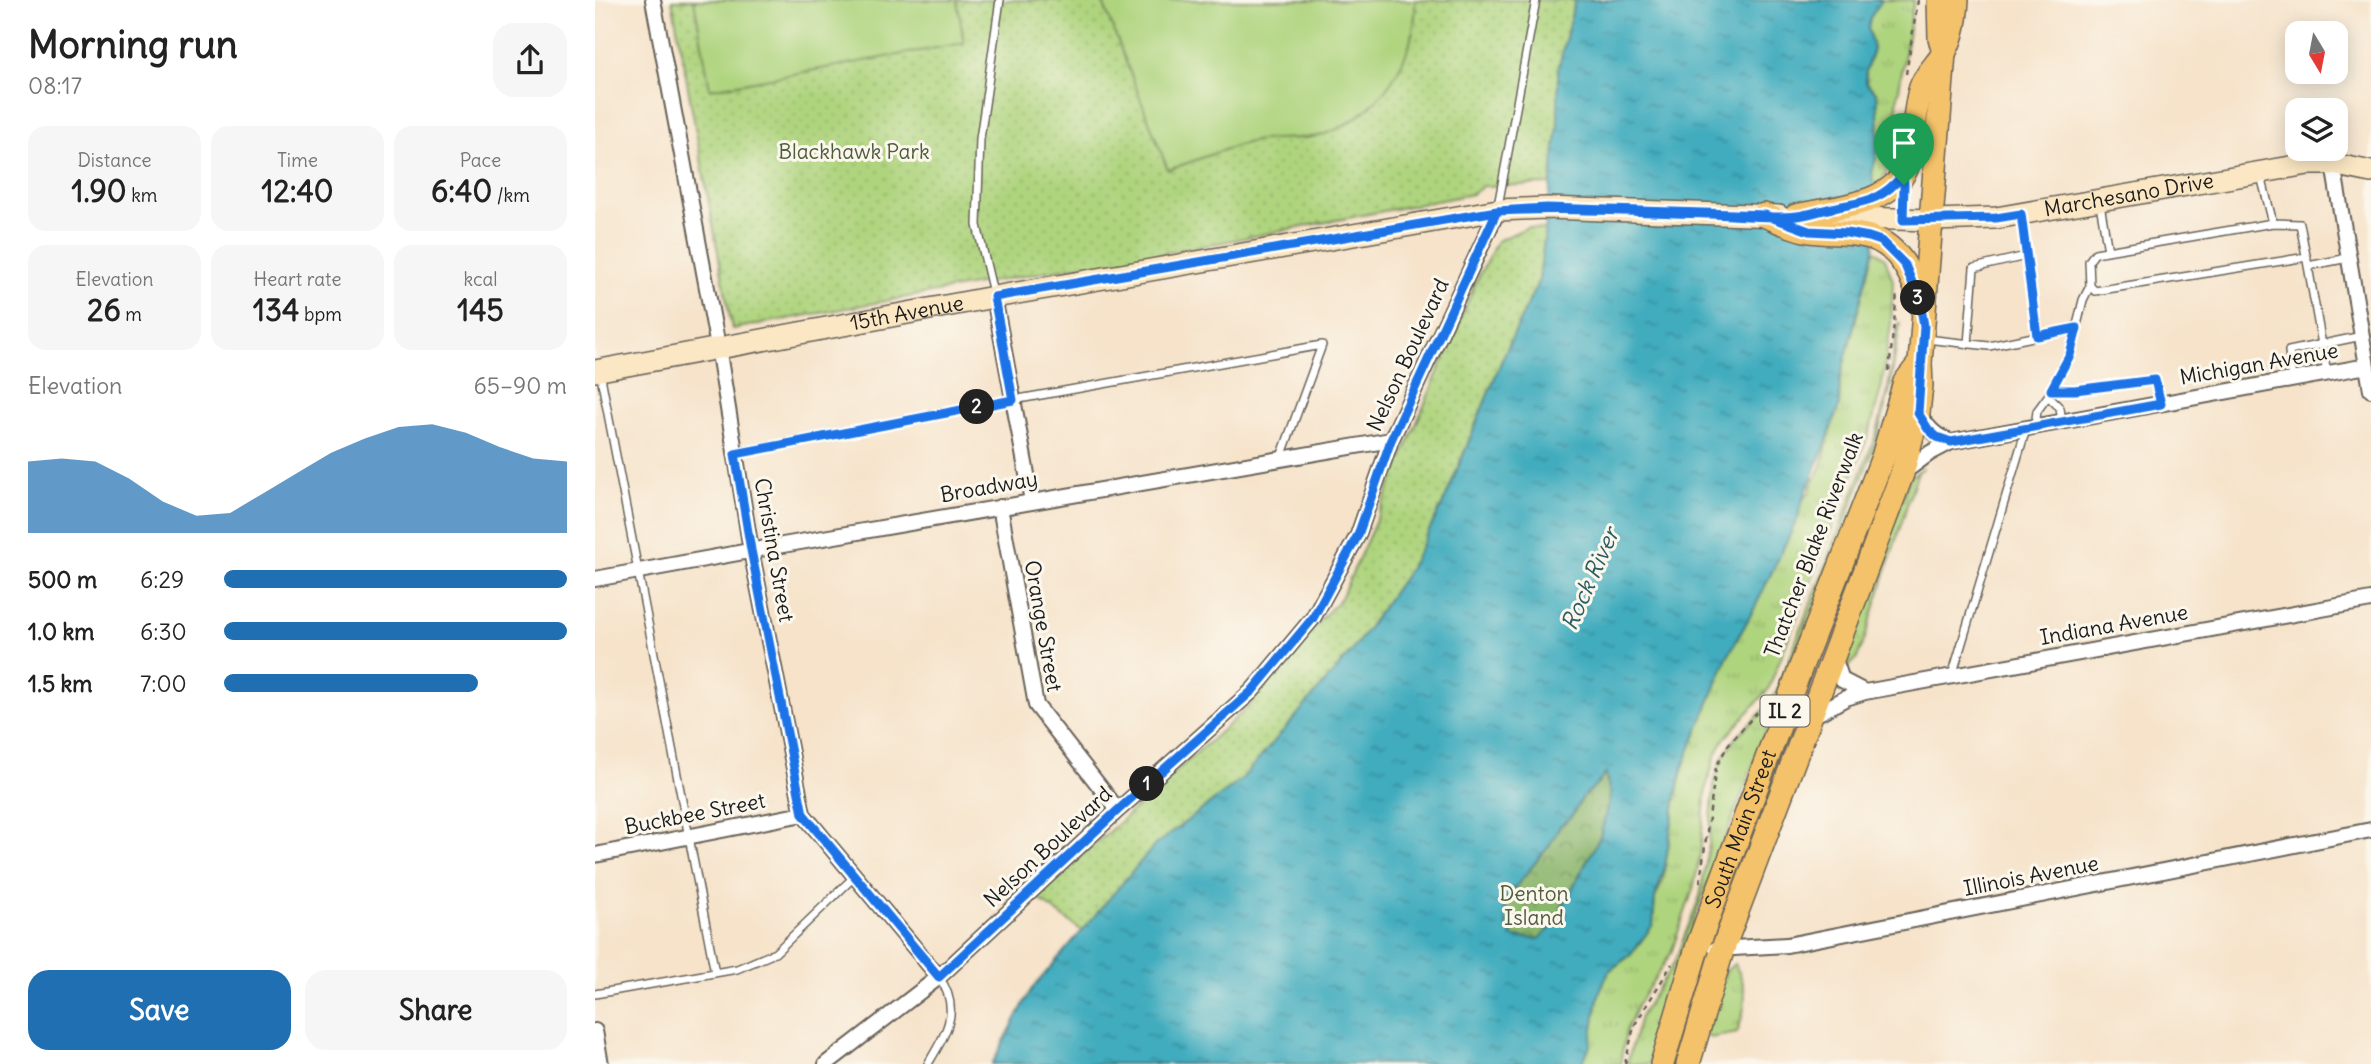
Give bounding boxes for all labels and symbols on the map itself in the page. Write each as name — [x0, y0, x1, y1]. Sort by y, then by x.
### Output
north arrow — [2285, 21, 2349, 84]
pin — [1874, 113, 1934, 185]
park label: Blackhawk Park — [778, 138, 930, 165]
street label: Marchesano Drive — [2042, 167, 2216, 222]
street label: Nelson Boulevard — [1360, 274, 1455, 435]
pin: 3 — [1901, 280, 1935, 316]
street label: 15th Avenue — [848, 289, 966, 336]
street label: Michigan Avenue — [2178, 336, 2340, 391]
pin: 2 — [959, 390, 995, 424]
street label: Thatcher Blake Riverwalk — [1758, 428, 1869, 661]
street label: Broadway — [938, 465, 1040, 508]
street label: Christina Street — [749, 476, 800, 624]
water label: Rock River — [1554, 521, 1626, 634]
street label: Orange Street — [1019, 558, 1068, 694]
street label: Indiana Avenue — [2038, 598, 2190, 651]
road number: IL 2 — [1761, 696, 1809, 726]
street label: South Main Street — [1699, 746, 1782, 912]
pin: 1 — [1129, 766, 1165, 802]
street label: Nelson Boulevard — [978, 780, 1117, 913]
street label: Buckbee Street — [622, 787, 767, 840]
street label: Illinois Avenue — [1961, 849, 2101, 902]
park label: Denton Island — [1499, 880, 1569, 931]

